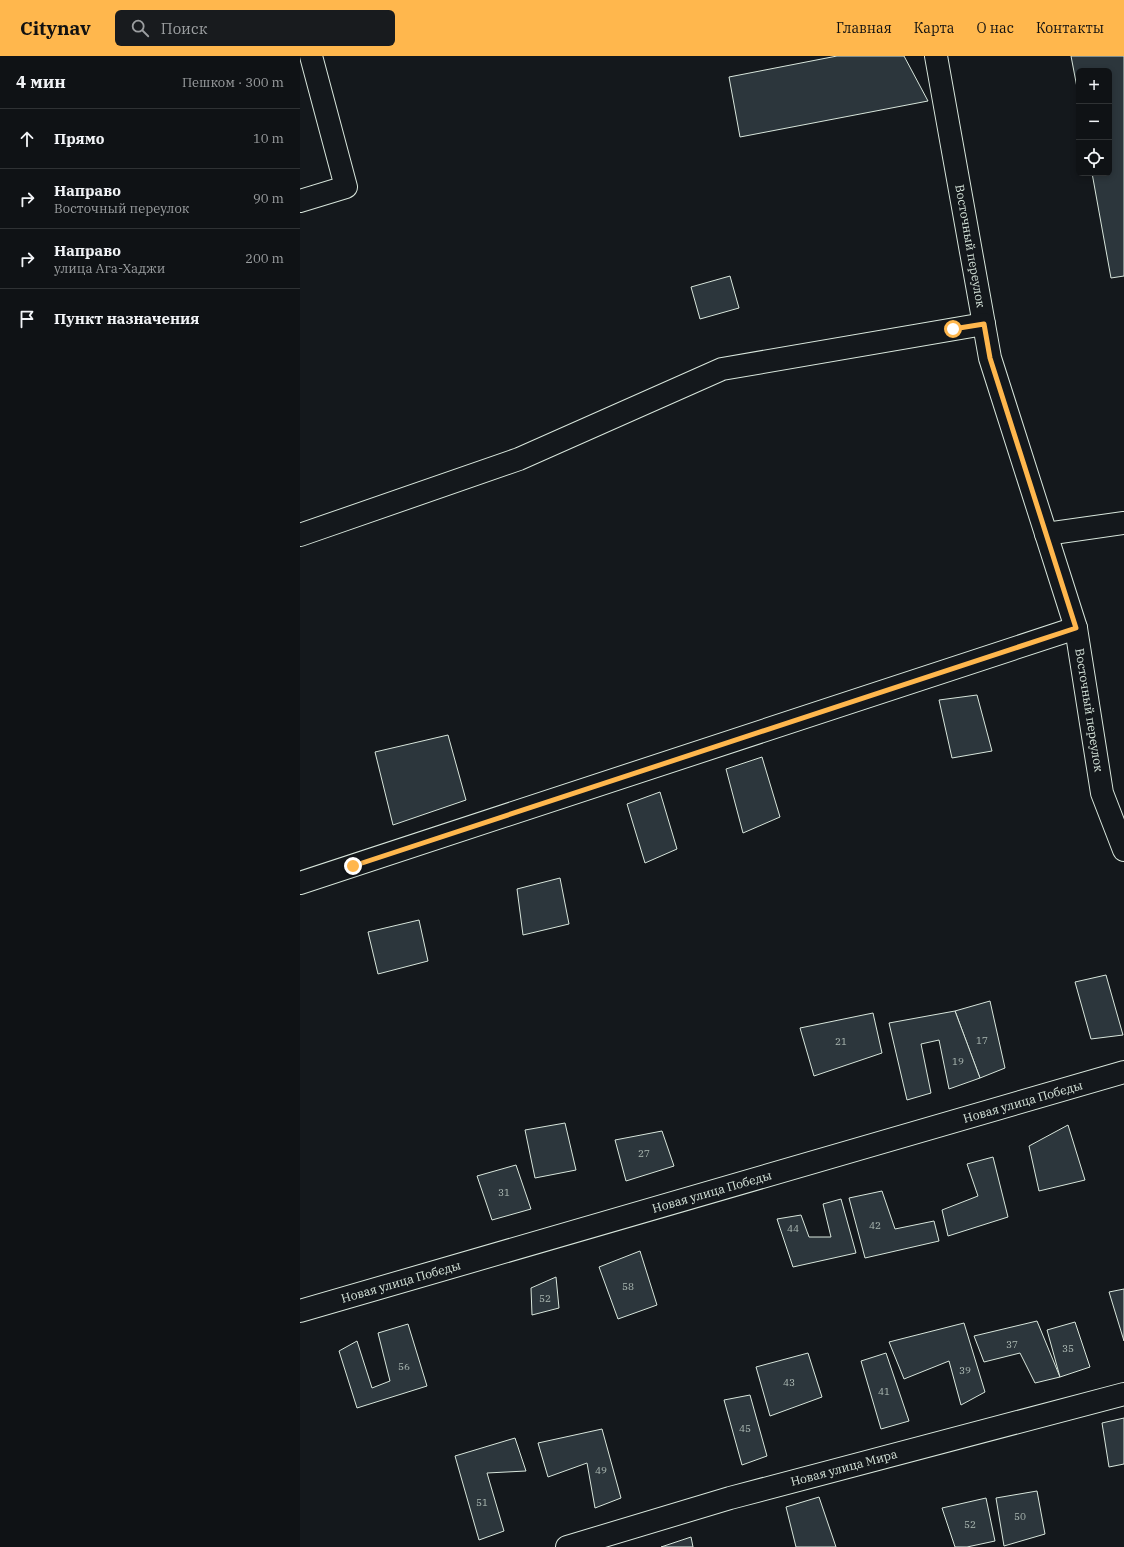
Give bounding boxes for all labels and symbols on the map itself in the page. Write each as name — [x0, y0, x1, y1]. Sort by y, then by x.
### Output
street label: Восточный переулок — [952, 183, 989, 309]
route start — [944, 320, 962, 338]
street label: Восточный переулок — [1072, 647, 1107, 773]
route end — [344, 857, 362, 875]
house number: 17 — [976, 1034, 988, 1047]
house number: 21 — [835, 1035, 847, 1048]
house number: 19 — [952, 1055, 964, 1068]
street label: Новая улица Победы — [961, 1077, 1085, 1126]
house number: 27 — [638, 1147, 650, 1160]
street label: Новая улица Победы — [650, 1167, 774, 1216]
house number: 31 — [498, 1186, 510, 1199]
house number: 42 — [869, 1219, 881, 1232]
house number: 44 — [787, 1222, 799, 1235]
street label: Новая улица Победы — [339, 1257, 463, 1306]
house number: 58 — [622, 1280, 634, 1293]
house number: 52 — [539, 1292, 551, 1305]
house number: 37 — [1006, 1338, 1018, 1351]
house number: 35 — [1062, 1342, 1074, 1355]
house number: 56 — [398, 1360, 410, 1373]
house number: 39 — [959, 1364, 971, 1377]
house number: 43 — [783, 1376, 795, 1389]
house number: 41 — [878, 1385, 890, 1398]
house number: 45 — [739, 1422, 751, 1435]
street label: Новая улица Мира — [789, 1446, 899, 1489]
house number: 49 — [595, 1464, 607, 1477]
house number: 51 — [476, 1496, 488, 1509]
house number: 50 — [1014, 1510, 1026, 1523]
house number: 52 — [964, 1518, 976, 1531]

